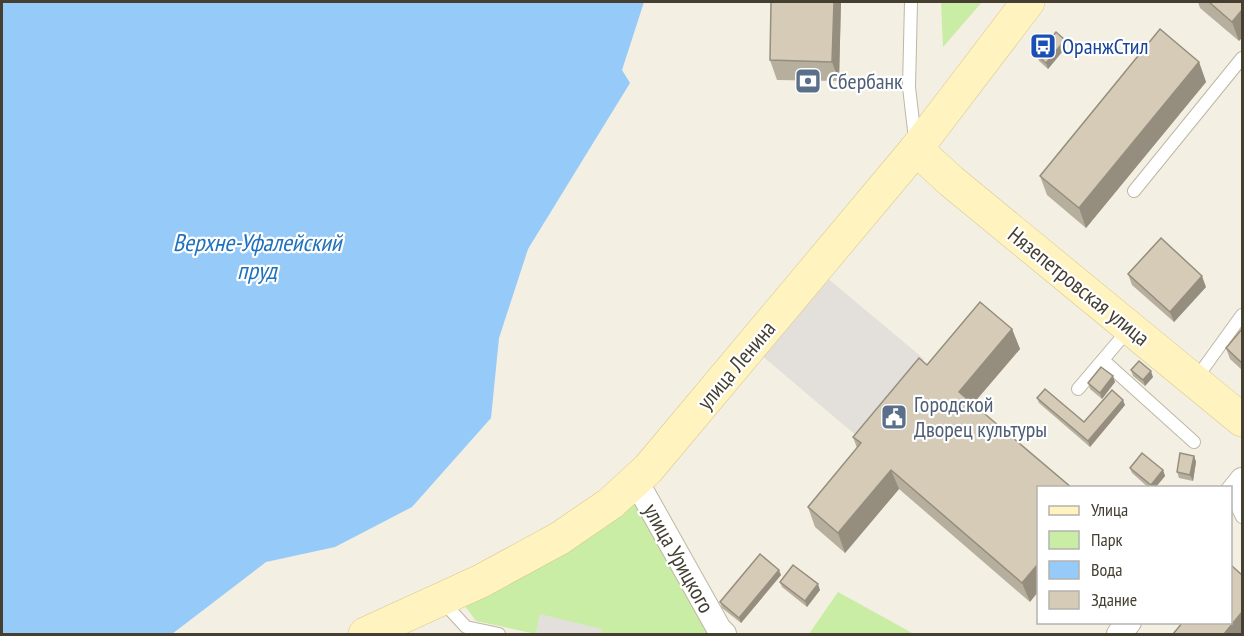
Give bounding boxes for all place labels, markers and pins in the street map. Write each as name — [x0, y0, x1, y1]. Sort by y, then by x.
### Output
bus stop icon: ОранжСтил — [1028, 31, 1058, 61]
place label: ОранжСтил — [1062, 32, 1148, 60]
bank icon: Сбербанк — [793, 66, 823, 96]
place label: Сбербанк — [828, 67, 903, 95]
place label: Городской Дворец культуры — [914, 390, 1047, 443]
public building icon: Городской Дворец культуры — [879, 402, 909, 432]

